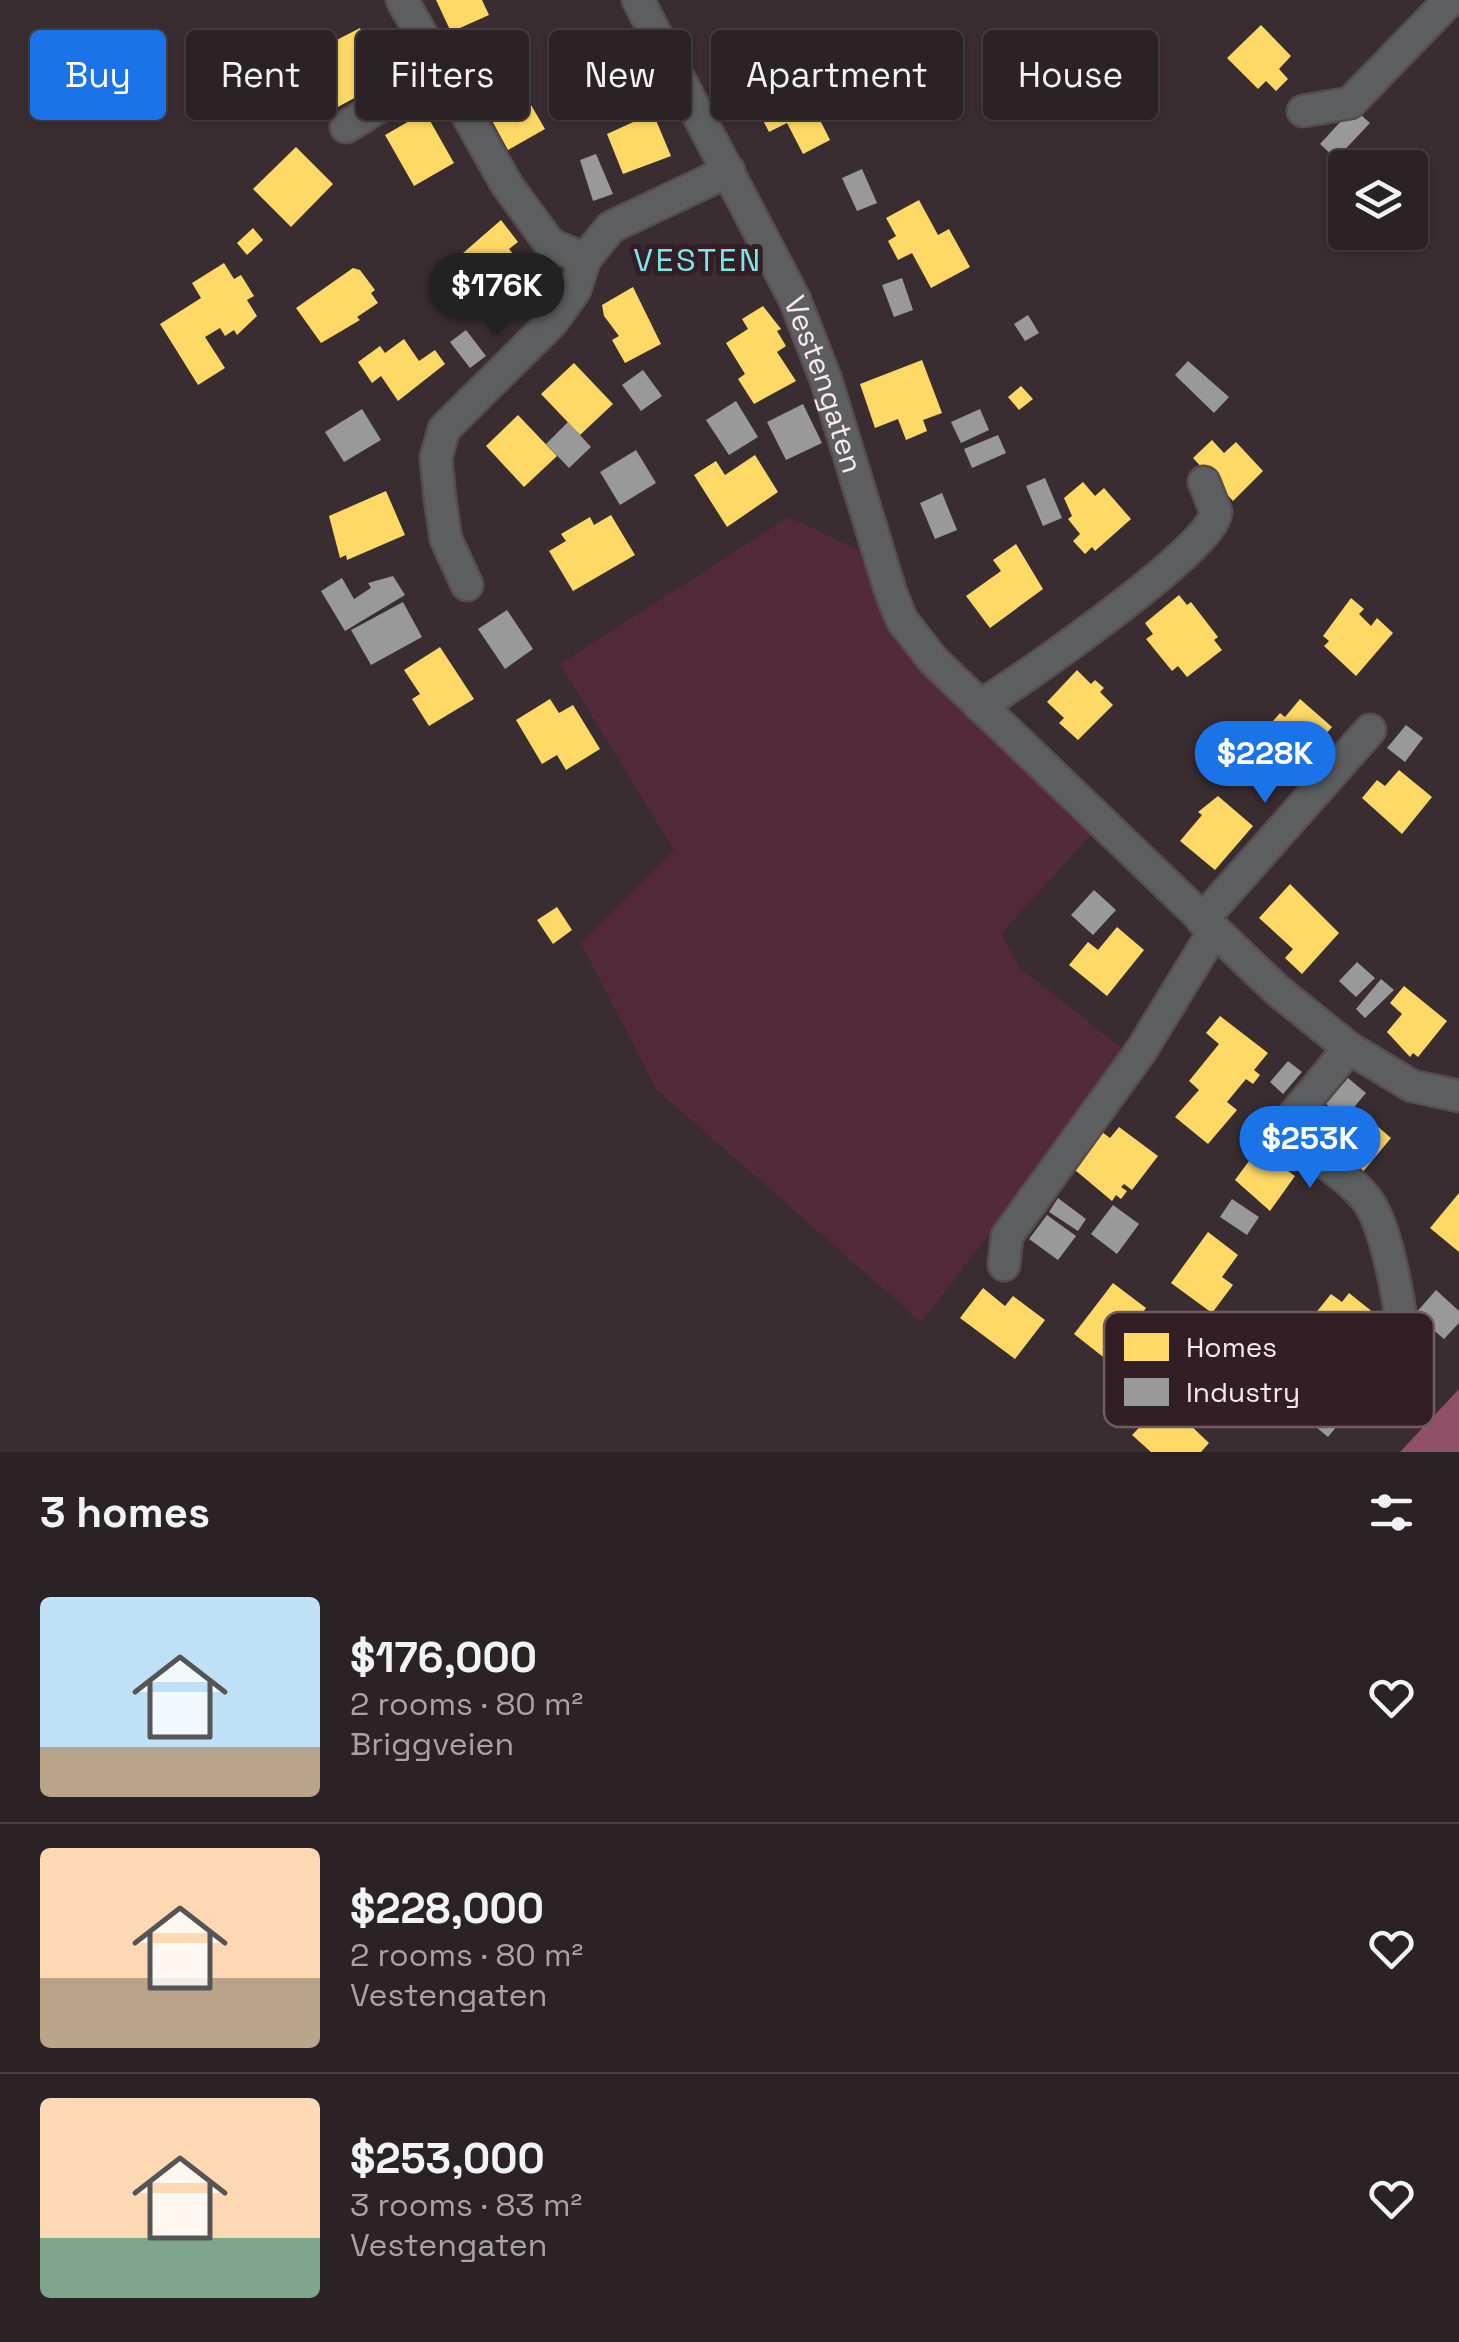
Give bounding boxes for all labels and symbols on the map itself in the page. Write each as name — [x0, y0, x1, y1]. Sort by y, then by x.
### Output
district label: VESTEN — [633, 240, 763, 280]
pin: $176K — [427, 253, 567, 338]
street label: Vestengaten — [776, 290, 873, 478]
pin: $228K — [1195, 721, 1335, 806]
pin: $253K — [1240, 1106, 1380, 1191]
legend — [1104, 1312, 1434, 1427]
text: Homes — [1186, 1329, 1277, 1365]
text: Industry — [1186, 1374, 1300, 1410]

